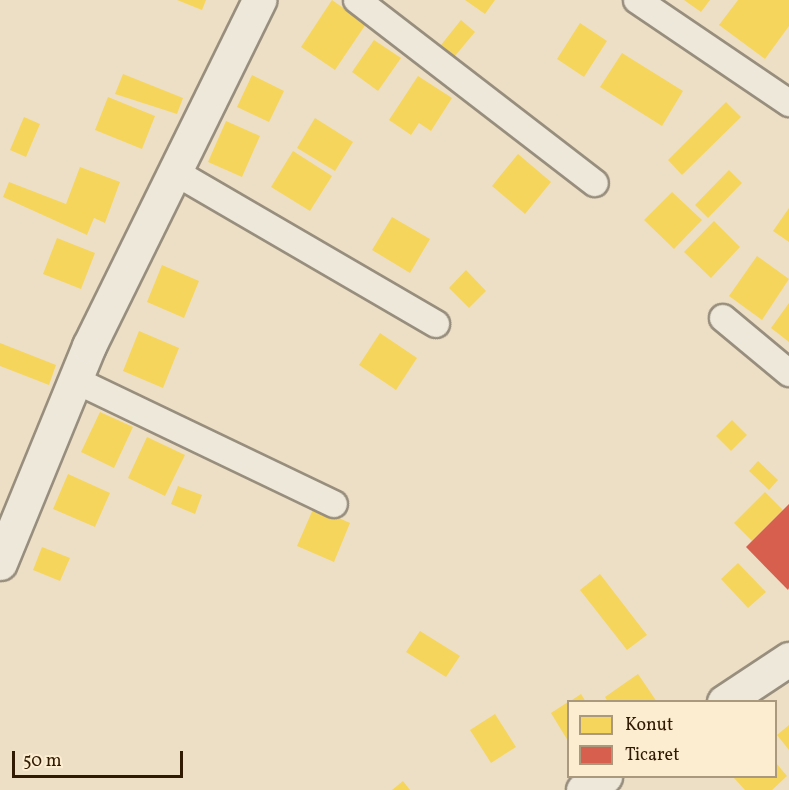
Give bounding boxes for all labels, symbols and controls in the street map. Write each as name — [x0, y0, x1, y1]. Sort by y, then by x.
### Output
legend — [567, 700, 777, 778]
text: Konut — [625, 713, 673, 738]
scale bar — [15, 739, 186, 777]
text: Ticaret — [625, 743, 679, 768]
text: 50 m — [23, 749, 62, 774]

